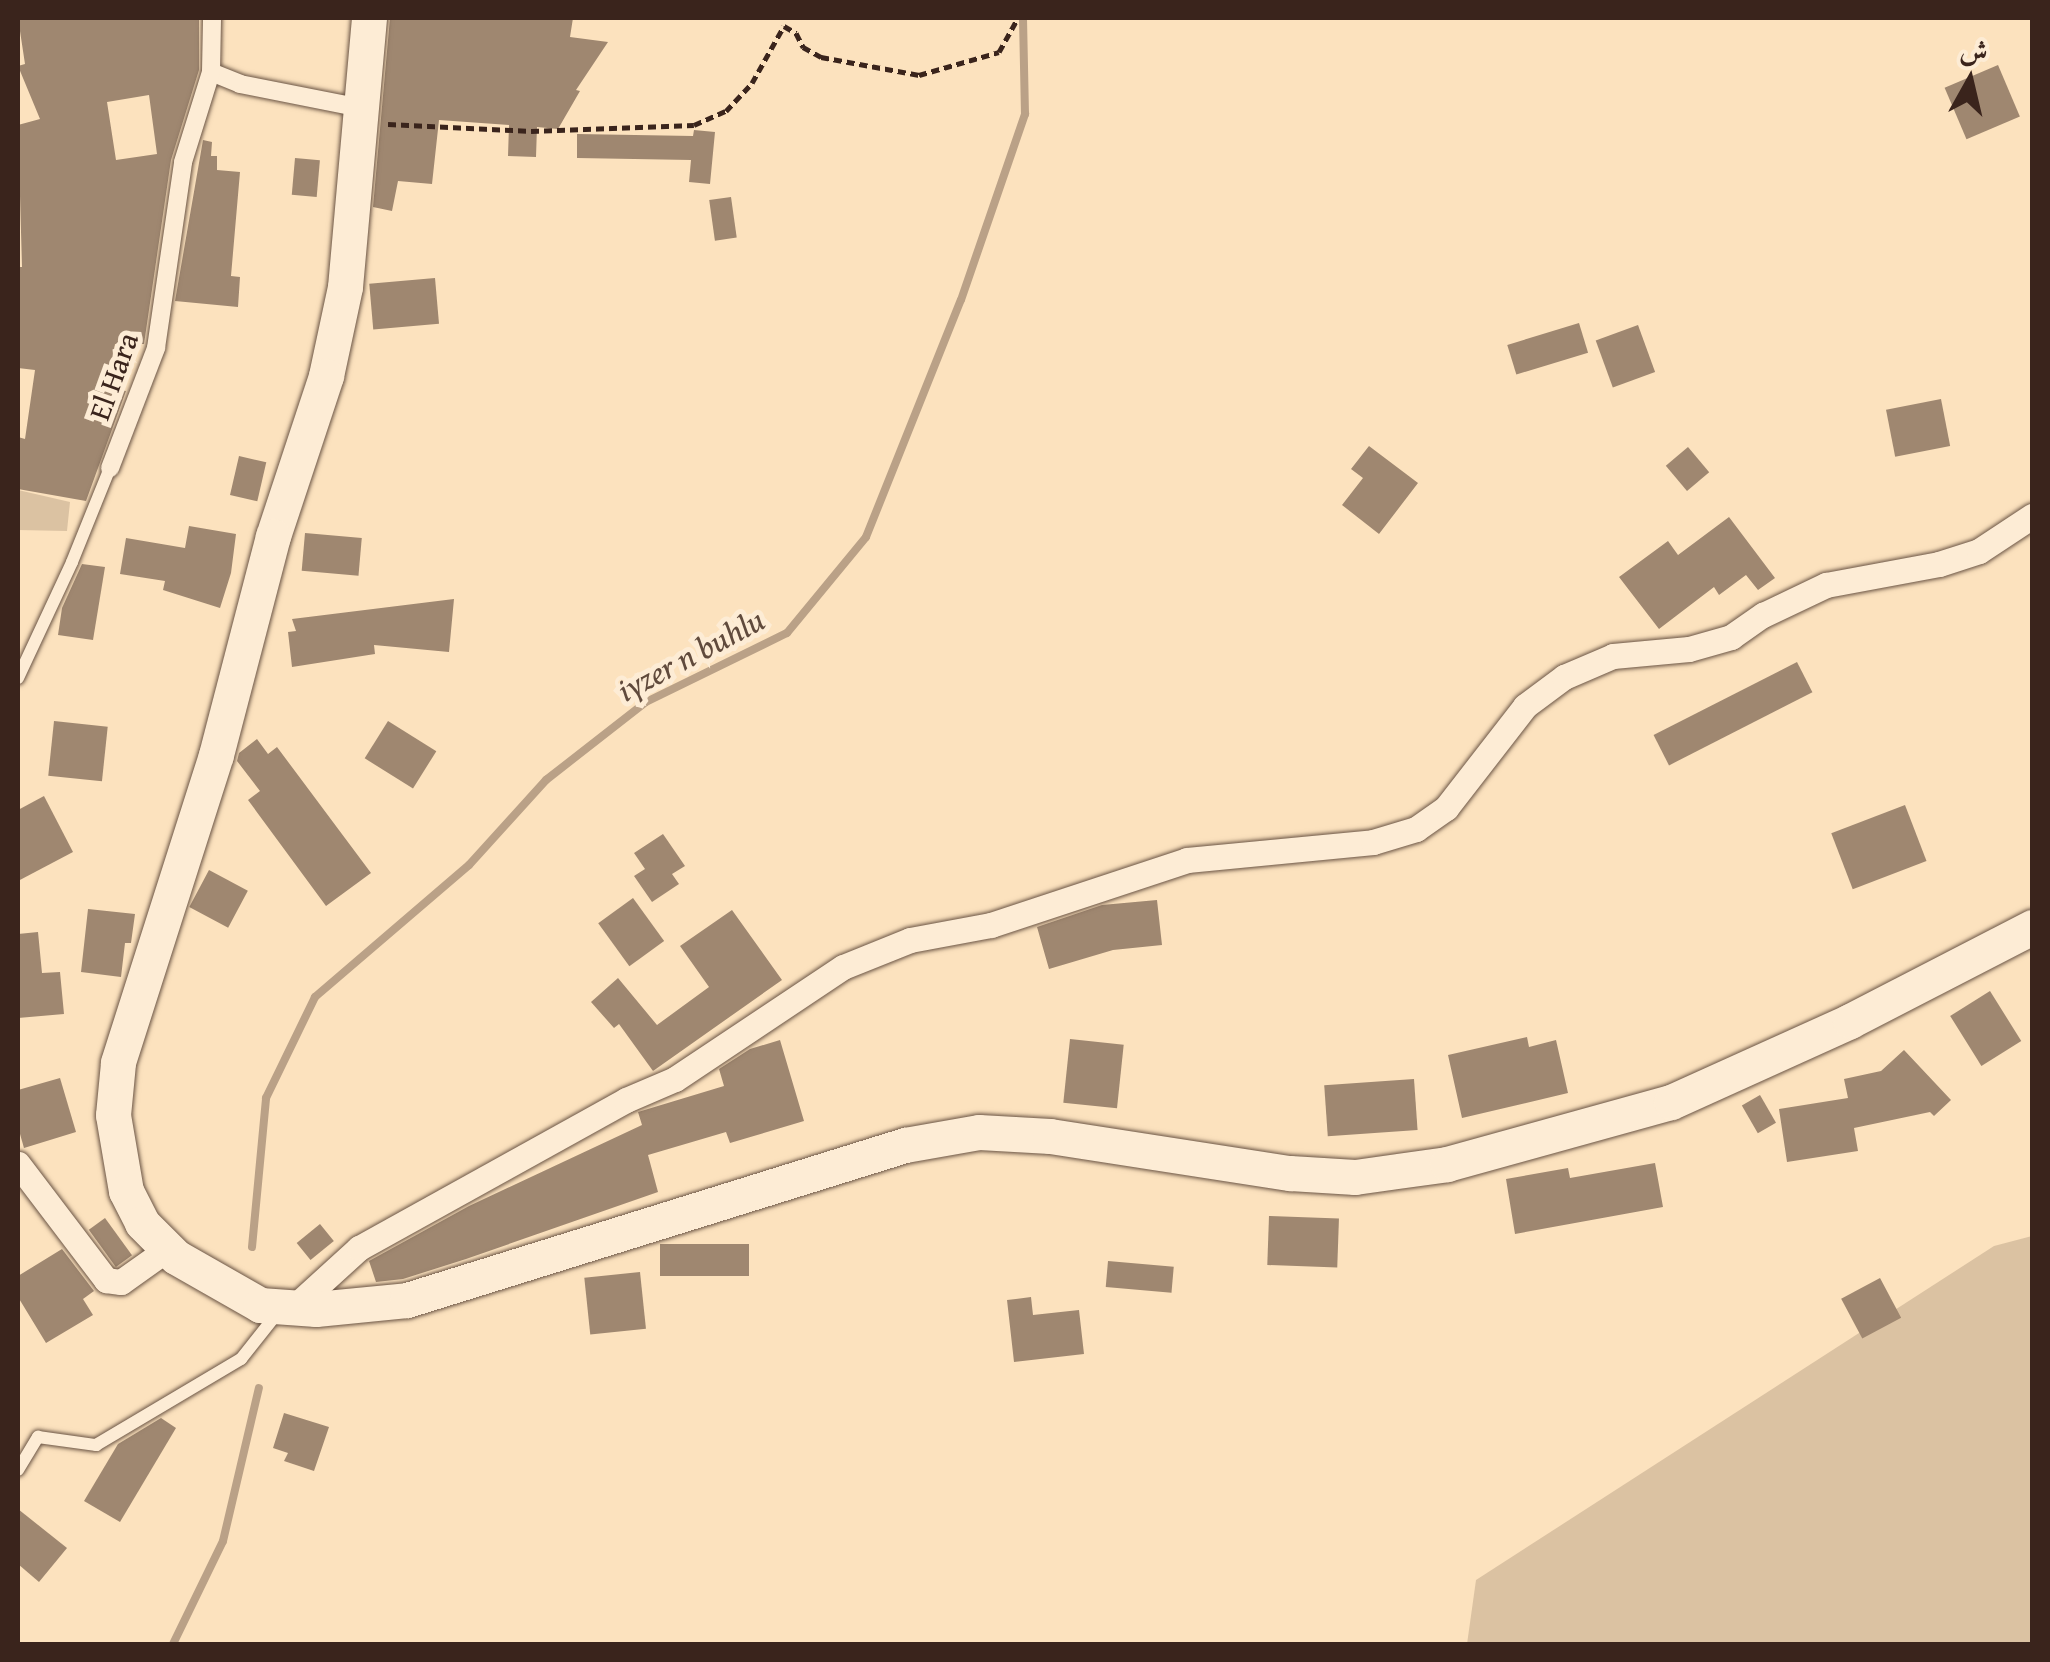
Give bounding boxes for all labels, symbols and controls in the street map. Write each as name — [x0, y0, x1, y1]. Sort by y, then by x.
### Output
text: ش — [1958, 28, 1991, 72]
north arrow — [1920, 30, 2020, 130]
street label: El Hara — [81, 327, 145, 425]
water label: iγzer n buhlu — [611, 600, 771, 710]

